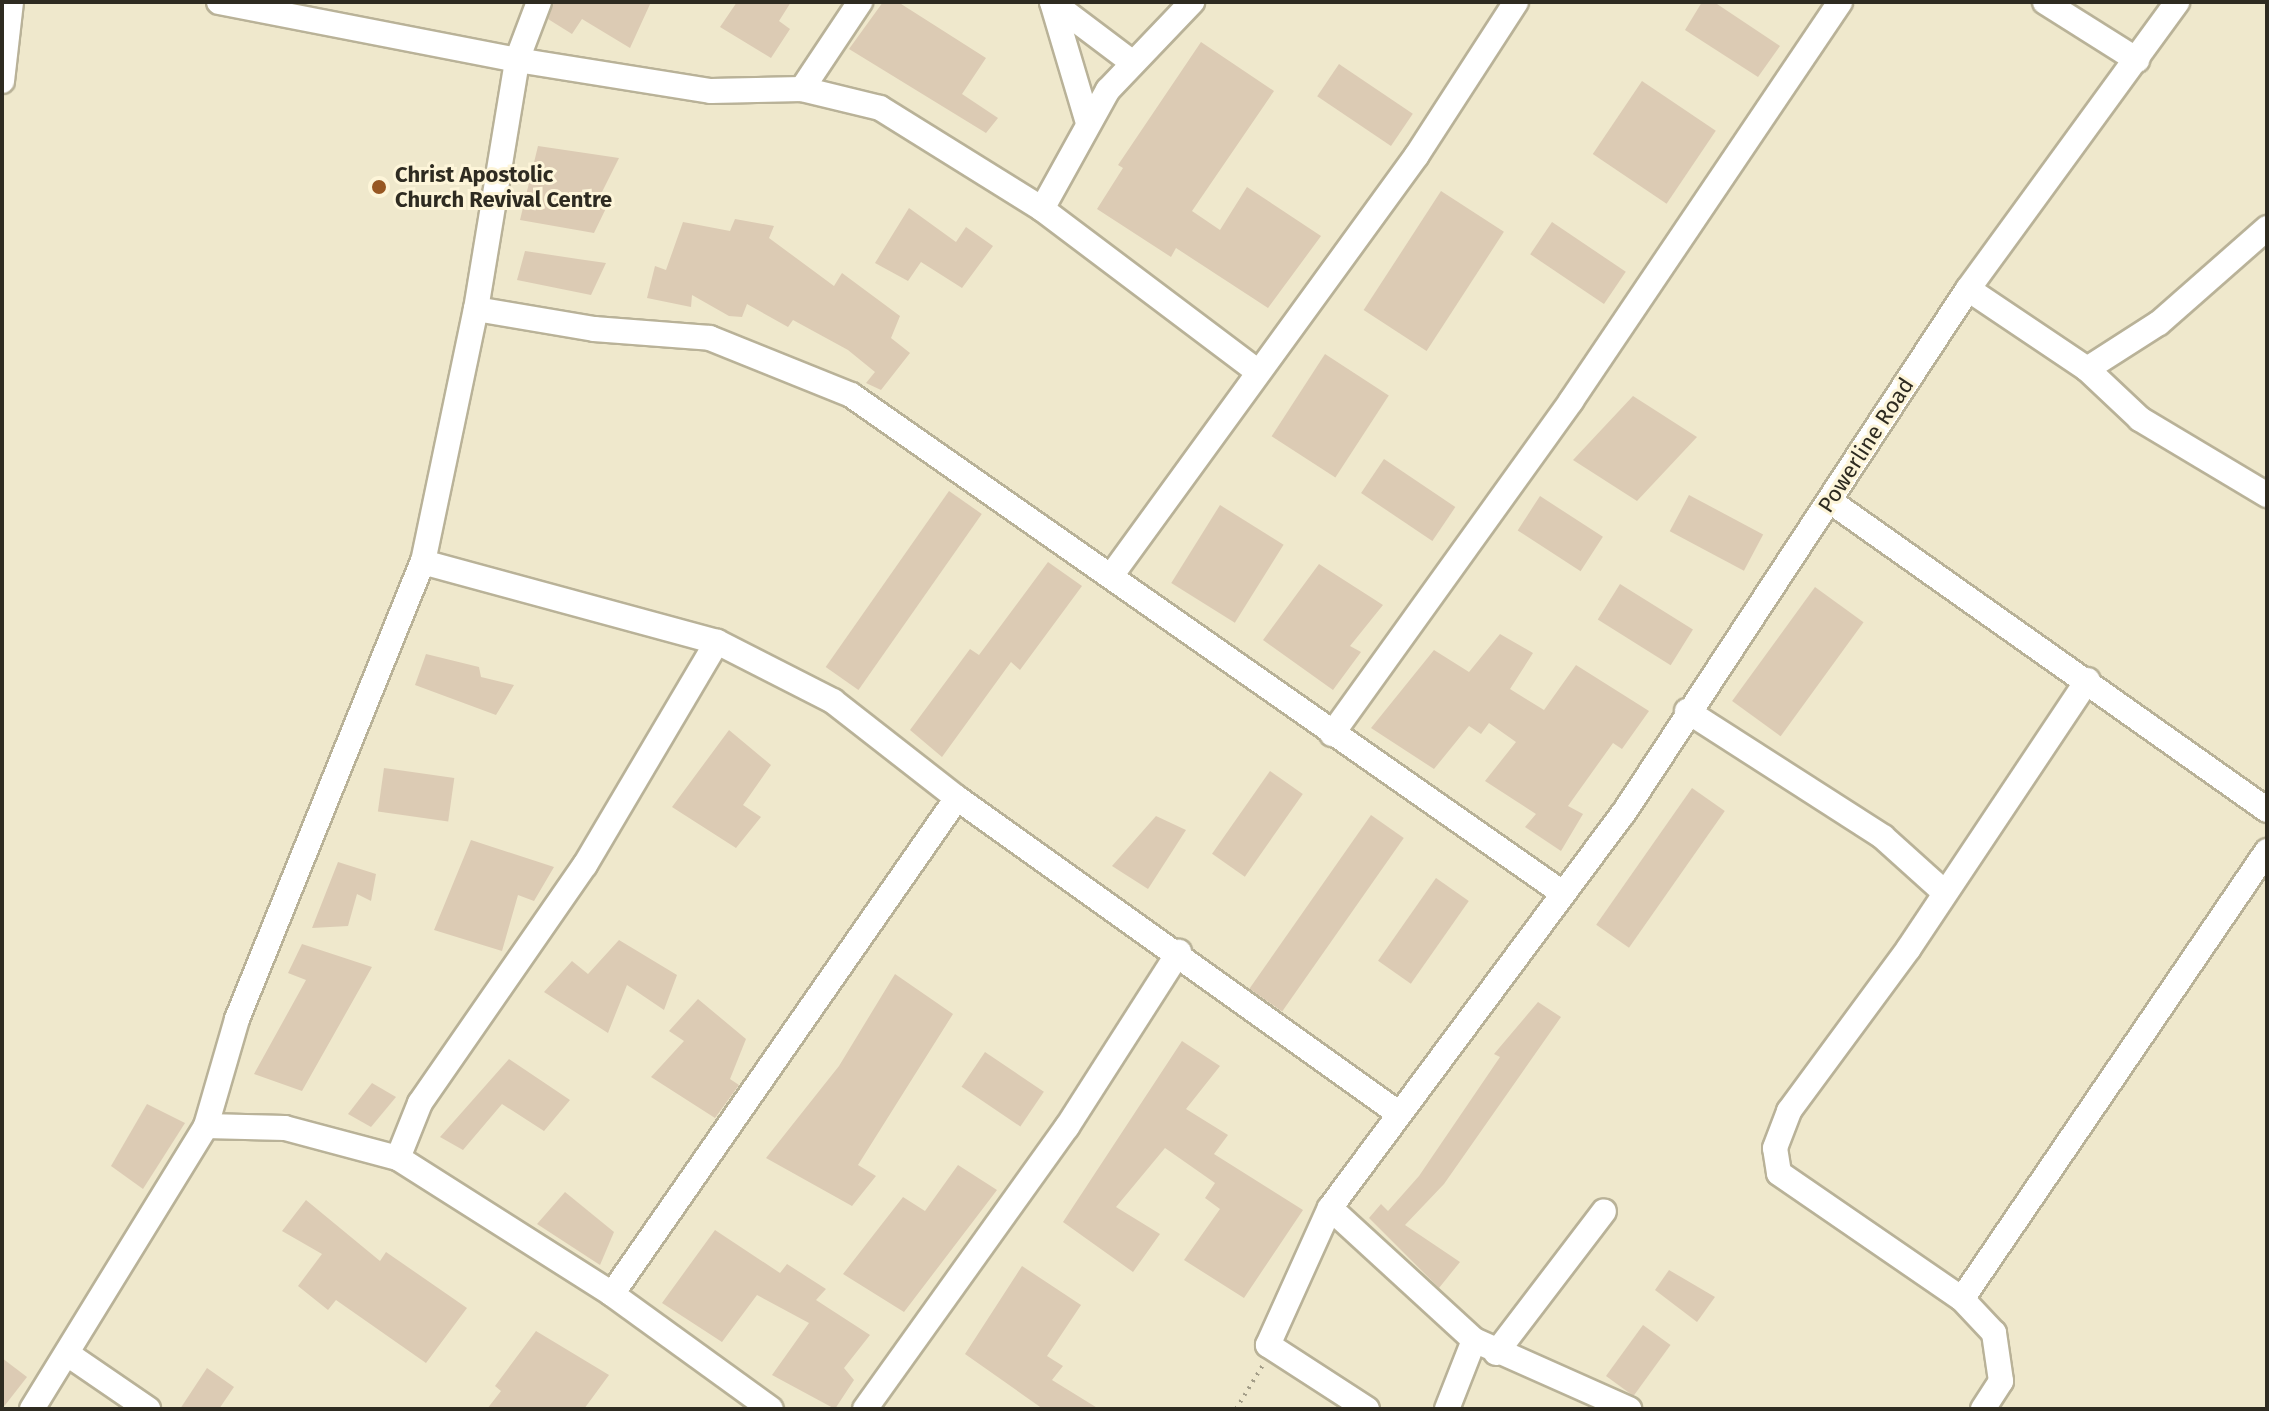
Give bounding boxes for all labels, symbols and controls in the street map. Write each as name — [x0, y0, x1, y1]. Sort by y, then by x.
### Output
place label: Christ Apostolic Church Revival Centre — [395, 161, 612, 212]
marker: Christ Apostolic Church Revival Centre — [370, 178, 388, 196]
street label: Powerline Road — [1813, 373, 1919, 517]

